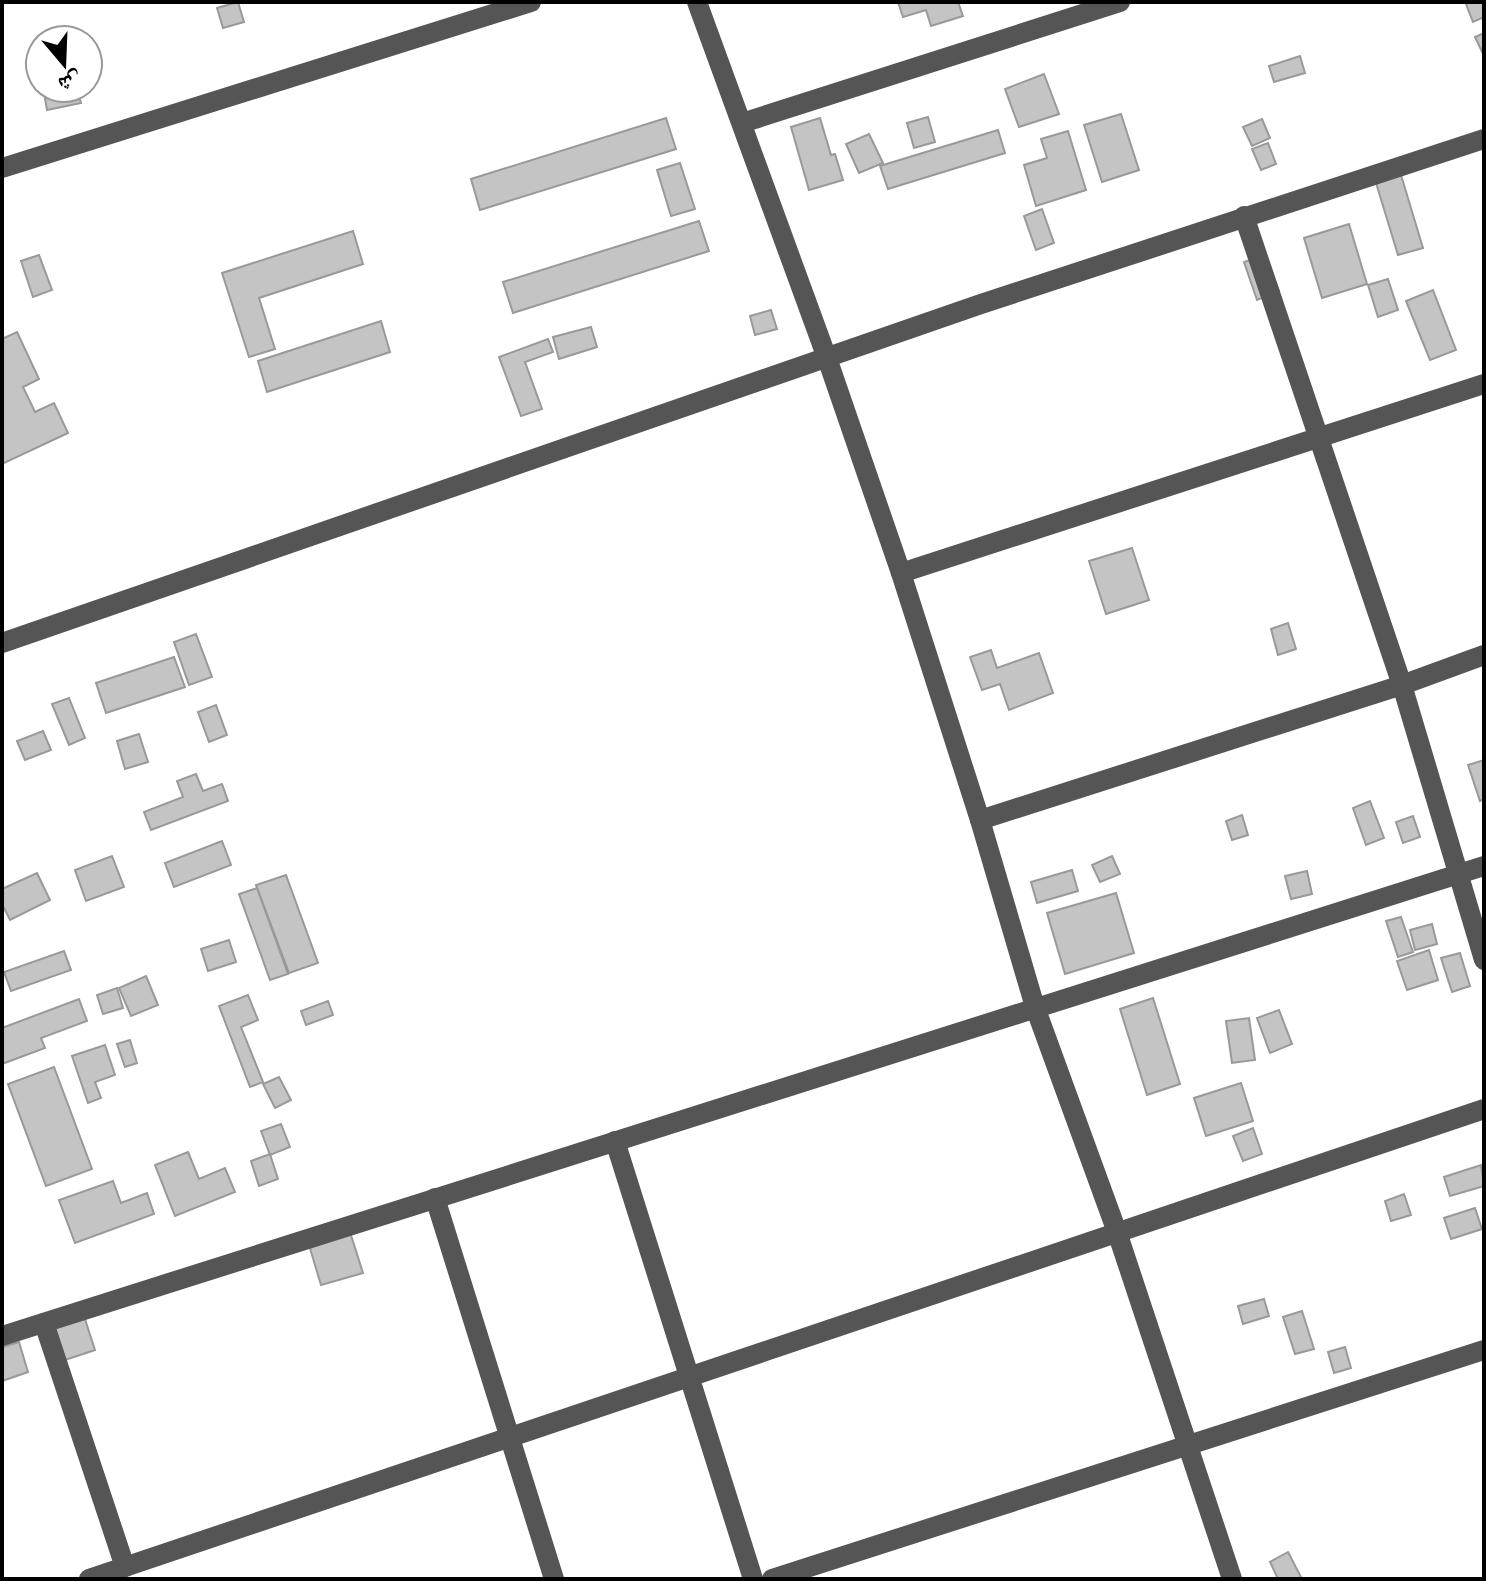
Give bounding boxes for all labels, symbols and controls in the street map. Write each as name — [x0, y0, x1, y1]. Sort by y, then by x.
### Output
north arrow — [24, 24, 104, 104]
text: ش — [55, 66, 86, 100]

